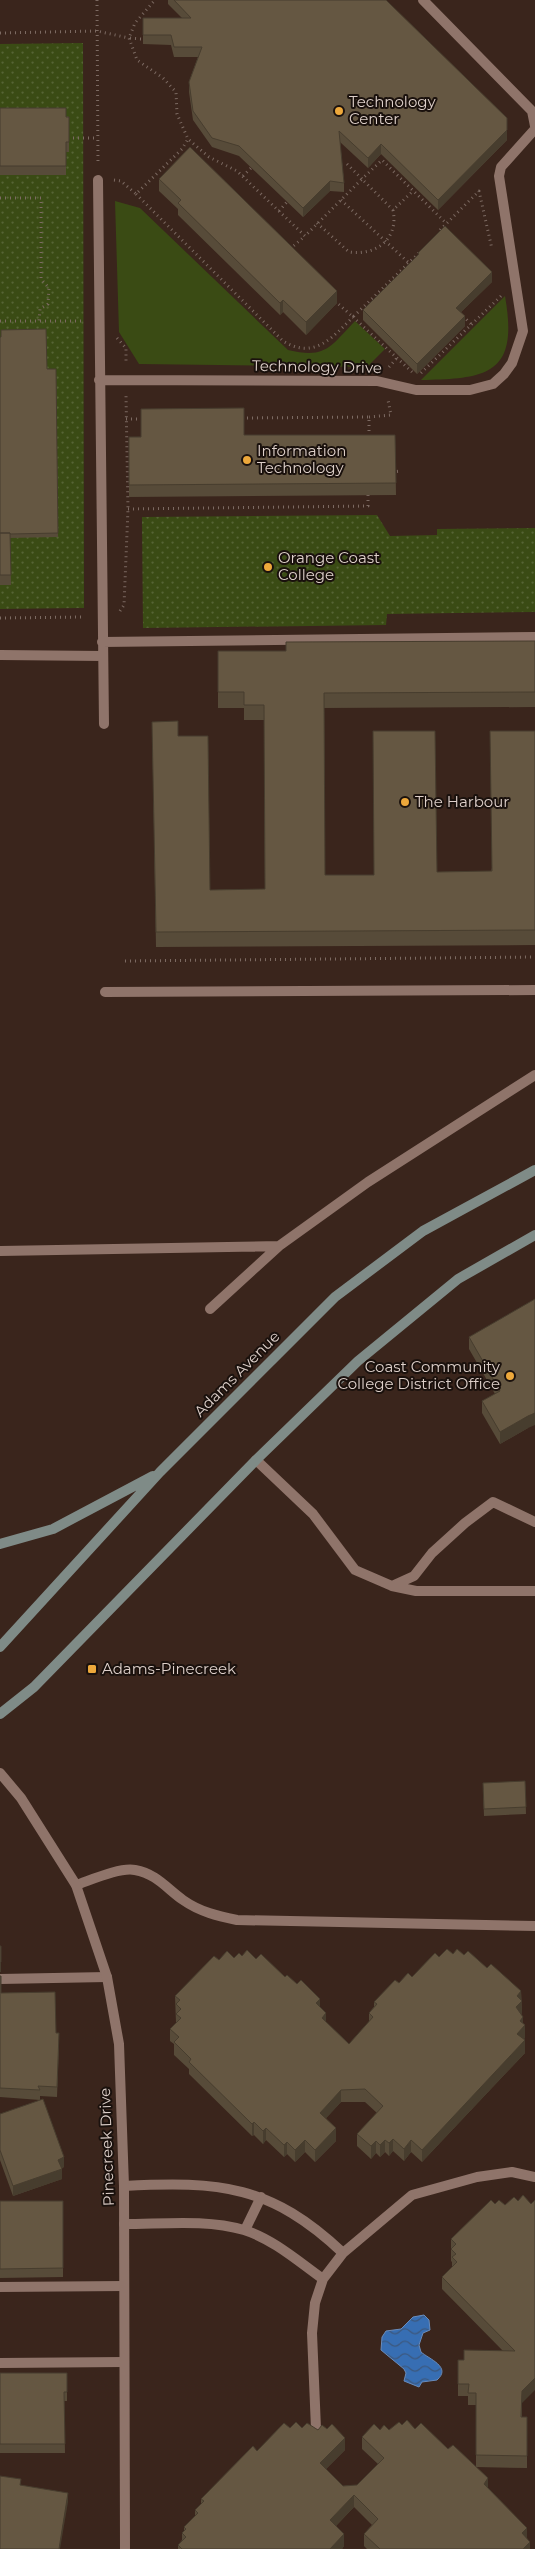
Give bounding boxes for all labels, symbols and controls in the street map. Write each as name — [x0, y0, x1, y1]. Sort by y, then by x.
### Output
place label: Technology Center — [349, 92, 437, 128]
marker: Technology Center — [333, 105, 345, 117]
street label: Technology Drive — [252, 356, 382, 377]
place label: Information Technology — [257, 441, 346, 477]
marker: Information Technology — [241, 454, 253, 466]
place label: Orange Coast College — [278, 548, 380, 584]
marker: Orange Coast College — [262, 561, 274, 573]
place label: The Harbour — [415, 792, 509, 811]
marker: The Harbour — [399, 796, 411, 808]
street label: Adams Avenue — [190, 1327, 283, 1420]
place label: Coast Community College District Office — [337, 1357, 501, 1393]
marker: Coast Community College District Office — [504, 1370, 516, 1382]
place label: Adams-Pinecreek — [102, 1659, 236, 1678]
marker: Adams-Pinecreek — [86, 1663, 98, 1675]
street label: Pinecreek Drive — [95, 2087, 118, 2207]

